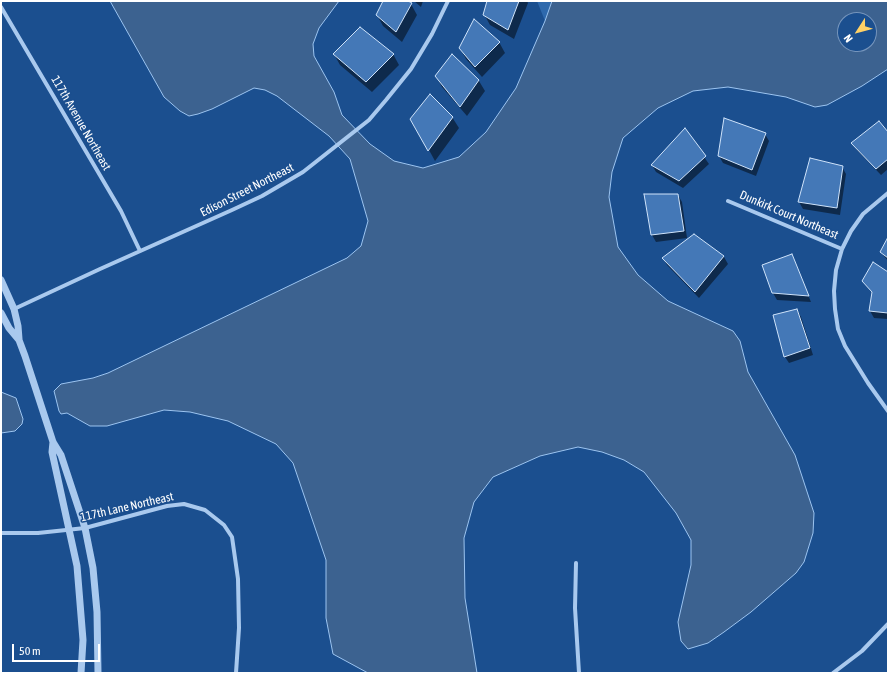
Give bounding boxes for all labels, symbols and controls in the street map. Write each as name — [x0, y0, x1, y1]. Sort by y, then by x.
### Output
north arrow — [837, 12, 877, 52]
text: N — [841, 32, 855, 45]
street label: 117th Avenue Northeast — [48, 73, 114, 173]
street label: Edison Street Northeast — [198, 160, 296, 220]
street label: Dunkirk Court Northeast — [737, 188, 841, 242]
street label: 117th Lane Northeast — [79, 489, 175, 525]
scale bar — [14, 636, 102, 662]
text: 50 m — [19, 644, 41, 658]

